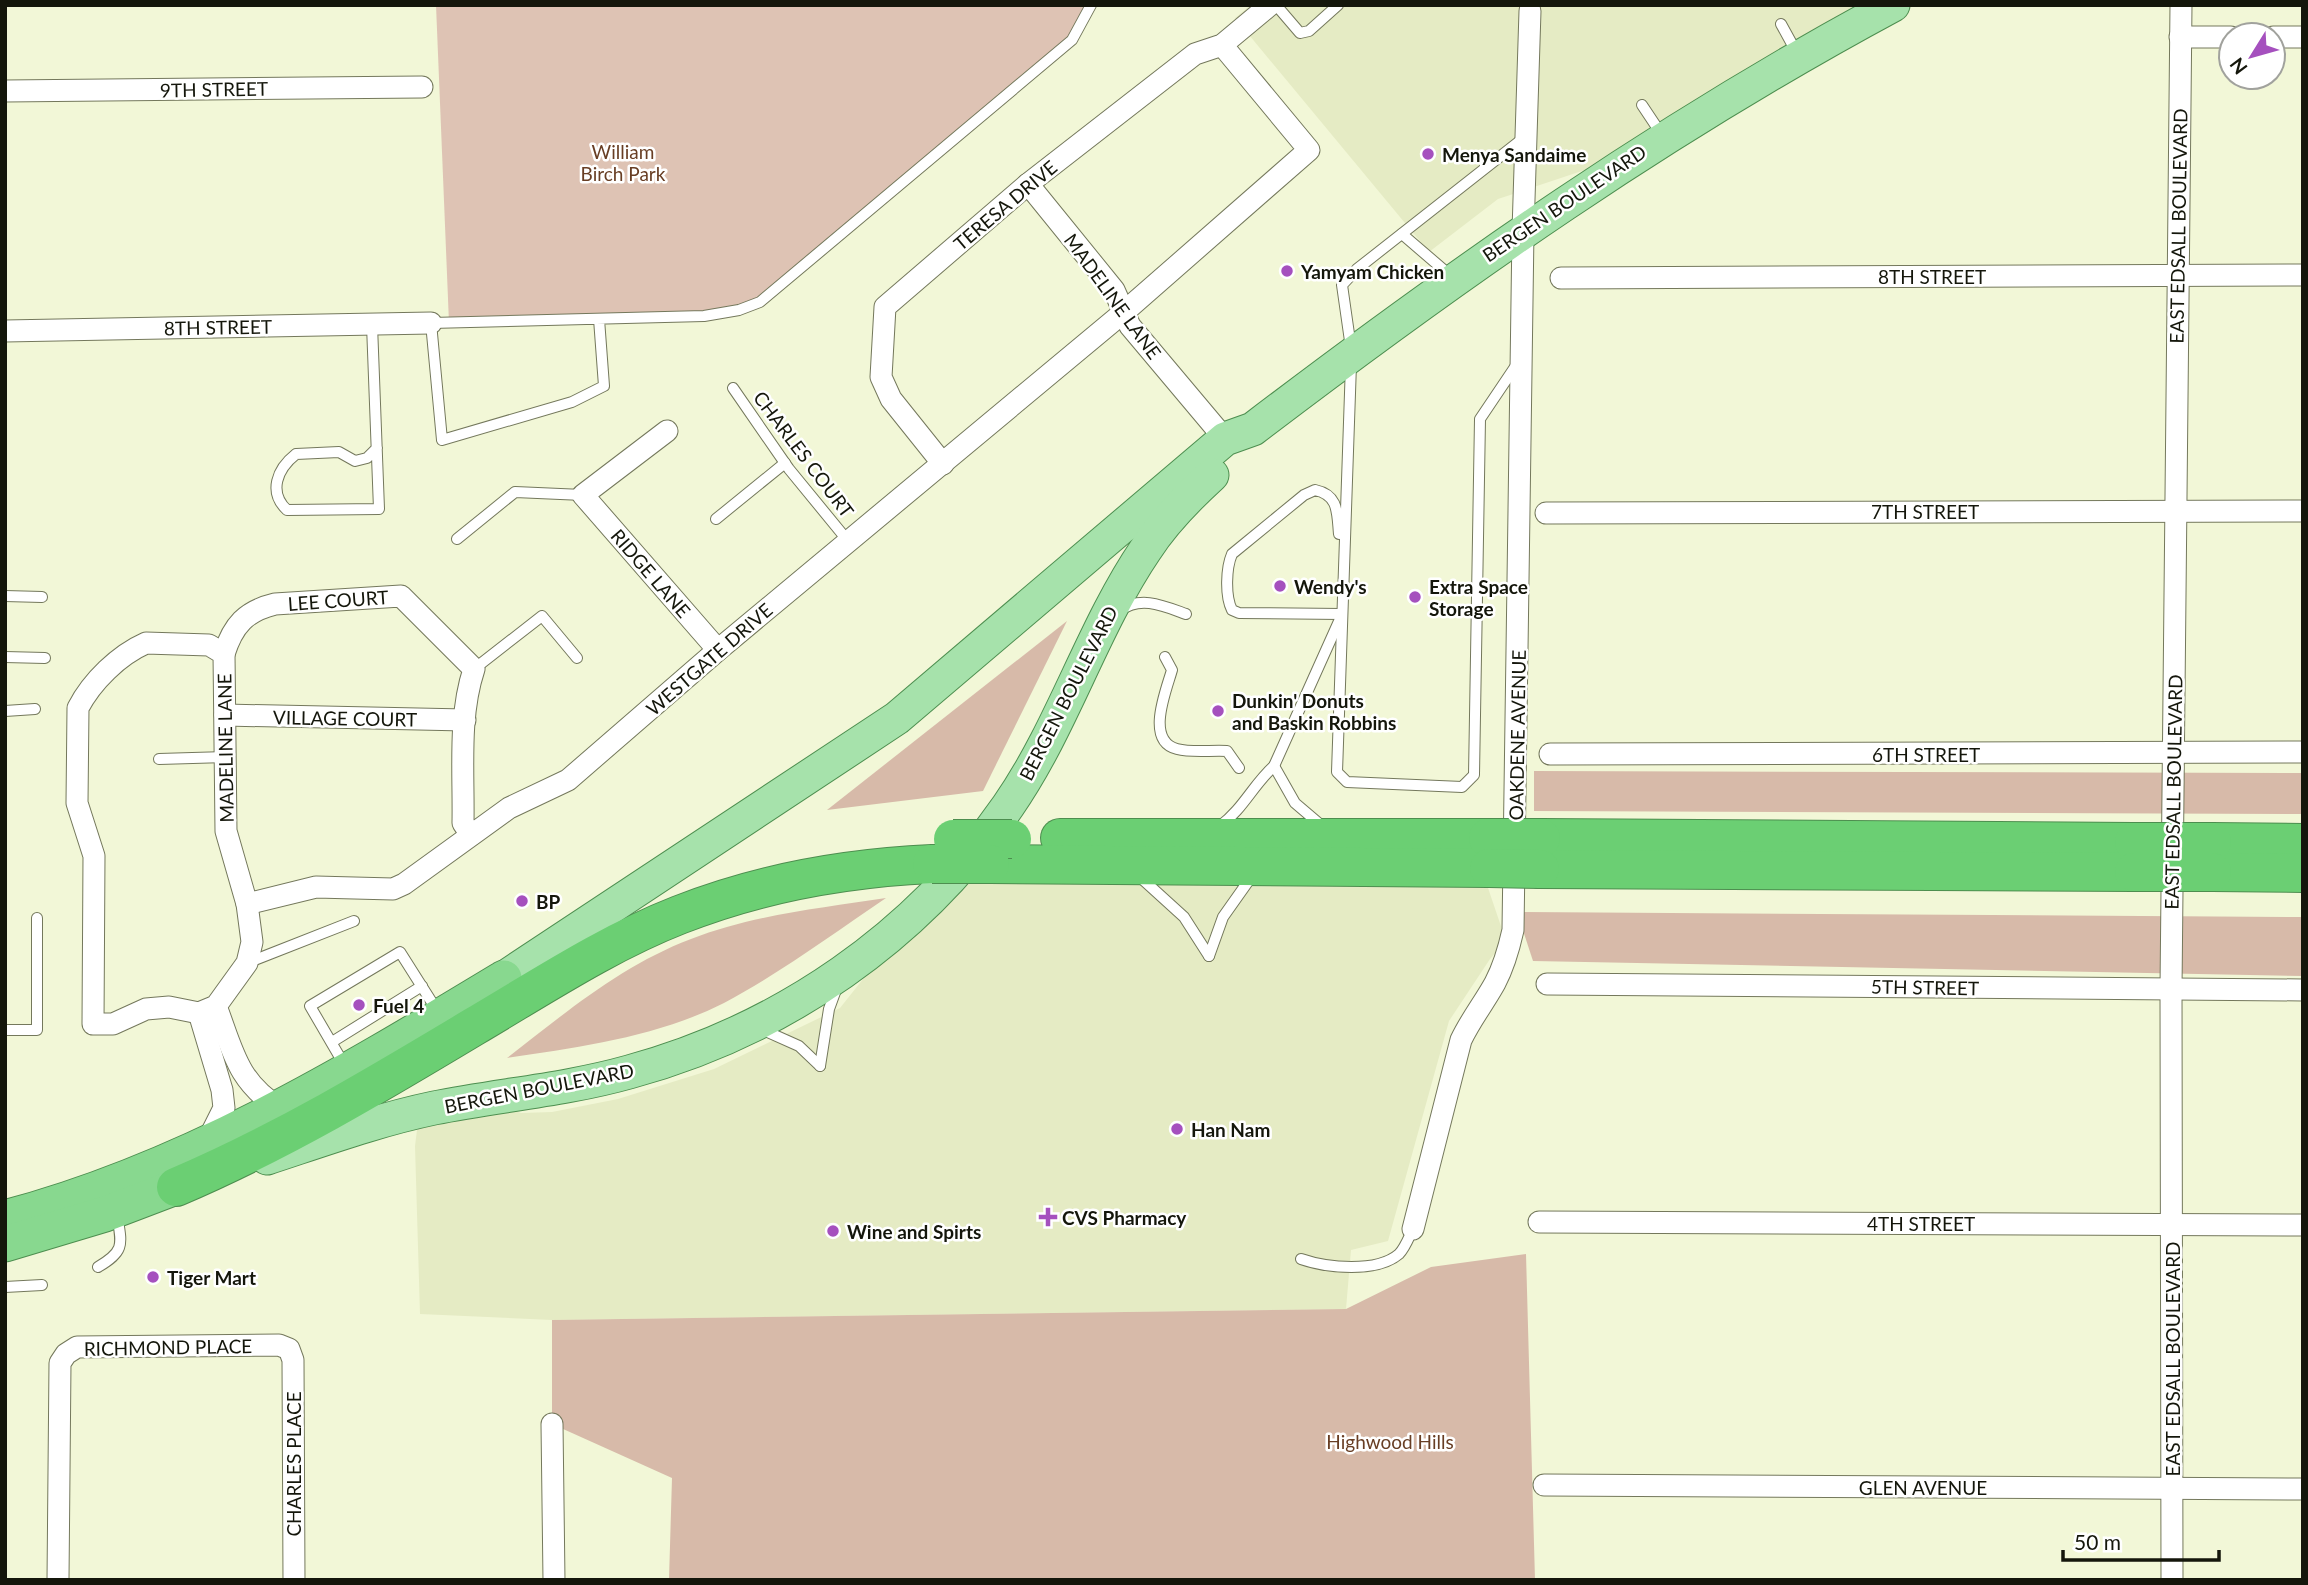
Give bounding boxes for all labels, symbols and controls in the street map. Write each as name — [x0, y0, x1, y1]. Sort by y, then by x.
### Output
north arrow — [2217, 21, 2287, 91]
text: N — [2224, 54, 2252, 79]
street label: 9TH STREET — [160, 77, 268, 101]
street label: EAST EDSALL BOULEVARD — [2164, 108, 2192, 344]
park label: William Birch Park — [581, 140, 666, 185]
street label: BERGEN BOULEVARD — [1478, 140, 1650, 266]
place label: Menya Sandaime — [1442, 143, 1586, 166]
marker: Menya Sandaime — [1420, 146, 1436, 162]
street label: TERESA DRIVE — [949, 155, 1061, 255]
street label: MADELINE LANE — [1060, 229, 1166, 363]
place label: Yamyam Chicken — [1300, 260, 1444, 283]
marker: Yamyam Chicken — [1279, 263, 1295, 279]
street label: 8TH STREET — [1878, 265, 1986, 288]
street label: 8TH STREET — [164, 315, 272, 339]
street label: CHARLES COURT — [749, 386, 859, 522]
street label: 7TH STREET — [1871, 500, 1979, 523]
street label: RIDGE LANE — [606, 524, 696, 622]
place label: Wendy's — [1294, 575, 1367, 598]
place label: Extra Space Storage — [1429, 575, 1528, 620]
marker: Wendy's — [1272, 578, 1288, 594]
street label: LEE COURT — [287, 585, 389, 615]
marker: Extra Space Storage — [1407, 589, 1423, 605]
street label: WESTGATE DRIVE — [641, 598, 777, 720]
street label: BERGEN BOULEVARD — [1014, 602, 1122, 784]
street label: OAKDENE AVENUE — [1504, 650, 1530, 820]
street label: MADELINE LANE — [212, 673, 238, 823]
street label: EAST EDSALL BOULEVARD — [2159, 674, 2187, 910]
place label: Dunkin' Donuts and Baskin Robbins — [1232, 689, 1396, 734]
marker: Dunkin' Donuts and Baskin Robbins — [1210, 703, 1226, 719]
street label: VILLAGE COURT — [273, 705, 417, 731]
street label: 6TH STREET — [1872, 743, 1980, 766]
place label: BP — [536, 890, 561, 913]
marker: BP — [514, 893, 530, 909]
street label: 5TH STREET — [1871, 975, 1979, 999]
place label: Fuel 4 — [373, 994, 424, 1017]
marker: Fuel 4 — [351, 997, 367, 1013]
street label: BERGEN BOULEVARD — [442, 1058, 636, 1118]
place label: Han Nam — [1191, 1118, 1270, 1141]
marker: Han Nam — [1169, 1121, 1185, 1137]
place label: CVS Pharmacy — [1062, 1206, 1187, 1229]
marker: CVS Pharmacy — [1040, 1209, 1056, 1225]
street label: 4TH STREET — [1867, 1212, 1975, 1235]
place label: Wine and Spirts — [847, 1220, 981, 1243]
marker: Wine and Spirts — [825, 1223, 841, 1239]
street label: EAST EDSALL BOULEVARD — [2161, 1241, 2184, 1477]
place label: Tiger Mart — [167, 1266, 256, 1289]
marker: Tiger Mart — [145, 1269, 161, 1285]
street label: RICHMOND PLACE — [84, 1334, 252, 1360]
street label: CHARLES PLACE — [282, 1391, 305, 1537]
park label: Highwood Hills — [1326, 1430, 1454, 1453]
street label: GLEN AVENUE — [1859, 1476, 1987, 1499]
scale bar — [2063, 1518, 2219, 1562]
text: 50 m — [2074, 1529, 2121, 1554]

